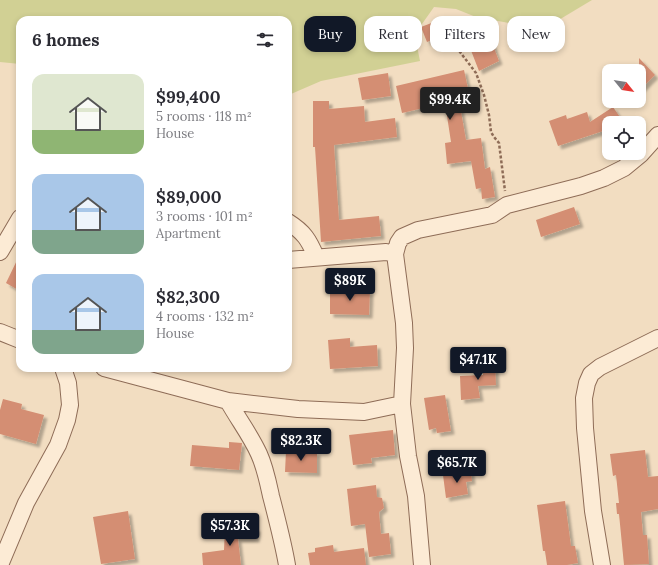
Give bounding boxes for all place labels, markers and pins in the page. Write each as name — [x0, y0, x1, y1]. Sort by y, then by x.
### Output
pin: $99.4K — [417, 87, 483, 121]
pin: $89K — [326, 268, 374, 302]
pin: $47.1K — [445, 347, 511, 381]
pin: $82.3K — [268, 428, 334, 462]
pin: $65.7K — [424, 450, 490, 484]
pin: $57.3K — [197, 513, 263, 547]

